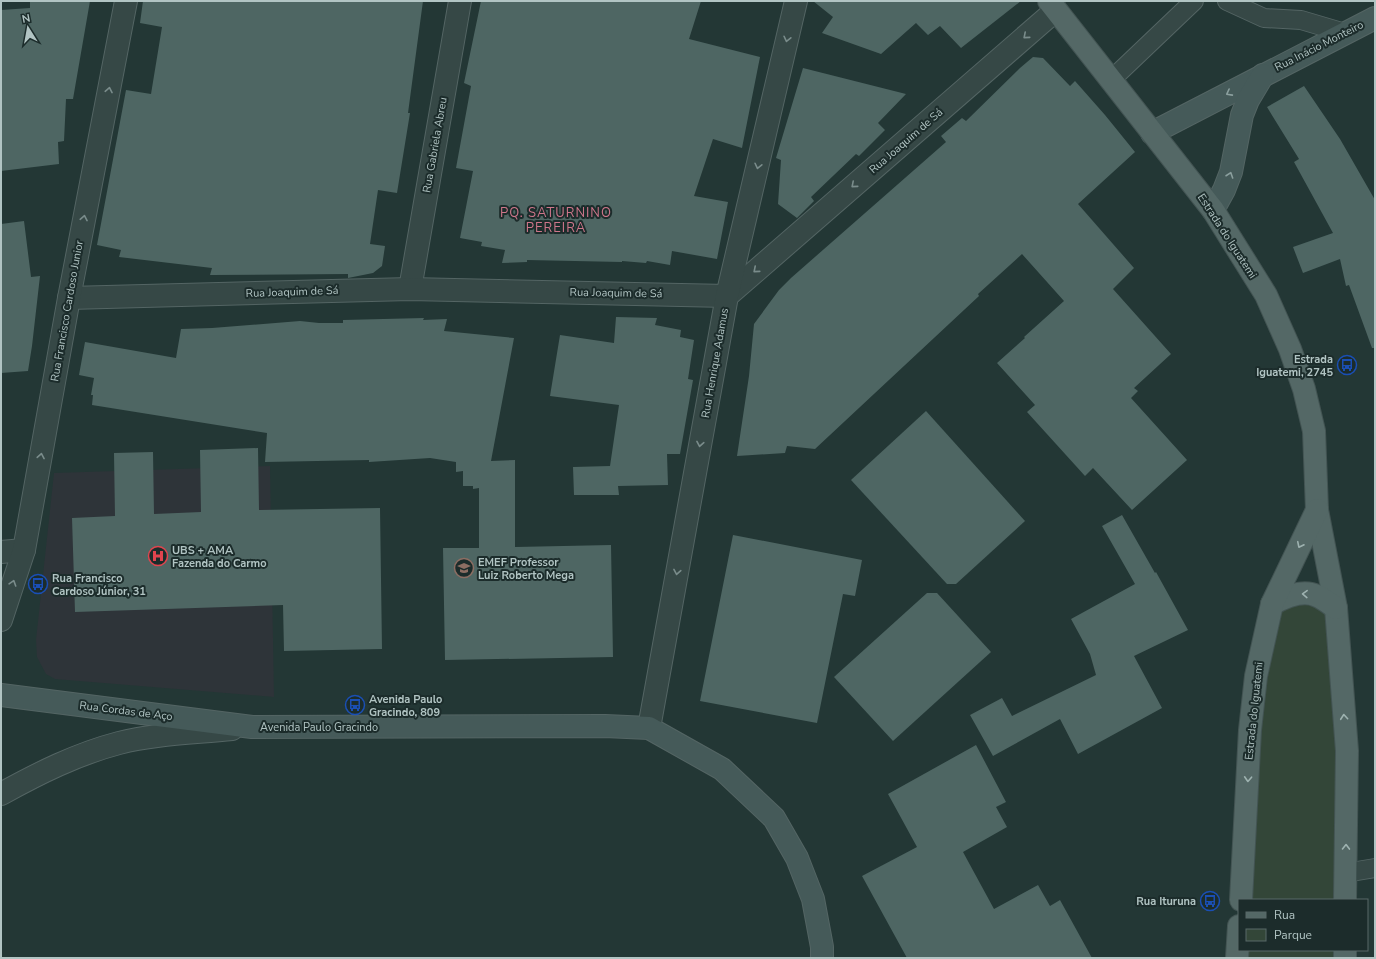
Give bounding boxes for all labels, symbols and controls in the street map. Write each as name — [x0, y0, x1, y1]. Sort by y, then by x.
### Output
north arrow — [8, 8, 48, 48]
text: N — [21, 11, 32, 27]
street label: Rua Inácio Monteiro — [1272, 17, 1366, 75]
one-way arrow — [1024, 31, 1031, 38]
one-way arrow — [784, 36, 792, 42]
one-way arrow — [104, 87, 113, 94]
one-way arrow — [1225, 88, 1233, 95]
street label: Rua Gabriela Abreu — [419, 96, 451, 194]
street label: Rua Joaquim de Sá — [866, 105, 946, 177]
one-way arrow — [754, 162, 762, 169]
one-way arrow — [1225, 171, 1233, 178]
one-way arrow — [852, 181, 859, 188]
street label: Estrada do Iguatemi — [1194, 191, 1260, 281]
district label: PQ. SATURNINO PEREIRA — [500, 204, 612, 237]
one-way arrow — [80, 215, 88, 221]
street label: Rua Francisco Cardoso Junior — [47, 239, 87, 383]
one-way arrow — [754, 266, 761, 273]
street label: Rua Joaquim de Sá — [245, 283, 339, 301]
street label: Rua Joaquim de Sá — [569, 285, 663, 301]
street label: Rua Henrique Adamus — [698, 307, 732, 419]
place label: Estrada Iguatemi, 2745 — [1256, 352, 1333, 380]
bus stop icon: Estrada Iguatemi, 2745 — [1336, 354, 1358, 376]
one-way arrow — [697, 440, 705, 447]
one-way arrow — [36, 453, 45, 459]
one-way arrow — [1297, 541, 1305, 549]
place label: UBS + AMA Fazenda do Carmo — [172, 543, 267, 571]
hospital icon: UBS + AMA Fazenda do Carmo — [147, 545, 169, 567]
place label: EMEF Professor Luiz Roberto Mega — [478, 555, 574, 583]
school or university icon: EMEF Professor Luiz Roberto Mega — [453, 557, 475, 579]
one-way arrow — [674, 568, 682, 575]
place label: Rua Francisco Cardoso Júnior, 31 — [52, 571, 146, 599]
bus stop icon: Rua Francisco Cardoso Júnior, 31 — [27, 573, 49, 595]
one-way arrow — [8, 580, 17, 587]
one-way arrow — [1302, 590, 1308, 599]
street label: Estrada do Iguatemi — [1241, 661, 1267, 761]
place label: Avenida Paulo Gracindo, 809 — [369, 692, 442, 720]
bus stop icon: Avenida Paulo Gracindo, 809 — [344, 694, 366, 716]
street label: Rua Cordas de Aço — [79, 698, 173, 724]
one-way arrow — [1340, 714, 1349, 720]
street label: Avenida Paulo Gracindo — [260, 720, 378, 735]
one-way arrow — [1243, 776, 1252, 782]
one-way arrow — [1342, 844, 1350, 850]
bus stop icon: Rua Ituruna — [1199, 890, 1221, 912]
place label: Rua Ituruna — [1136, 894, 1196, 909]
legend — [1238, 899, 1368, 951]
text: Rua — [1274, 907, 1295, 923]
text: Parque — [1274, 927, 1312, 943]

